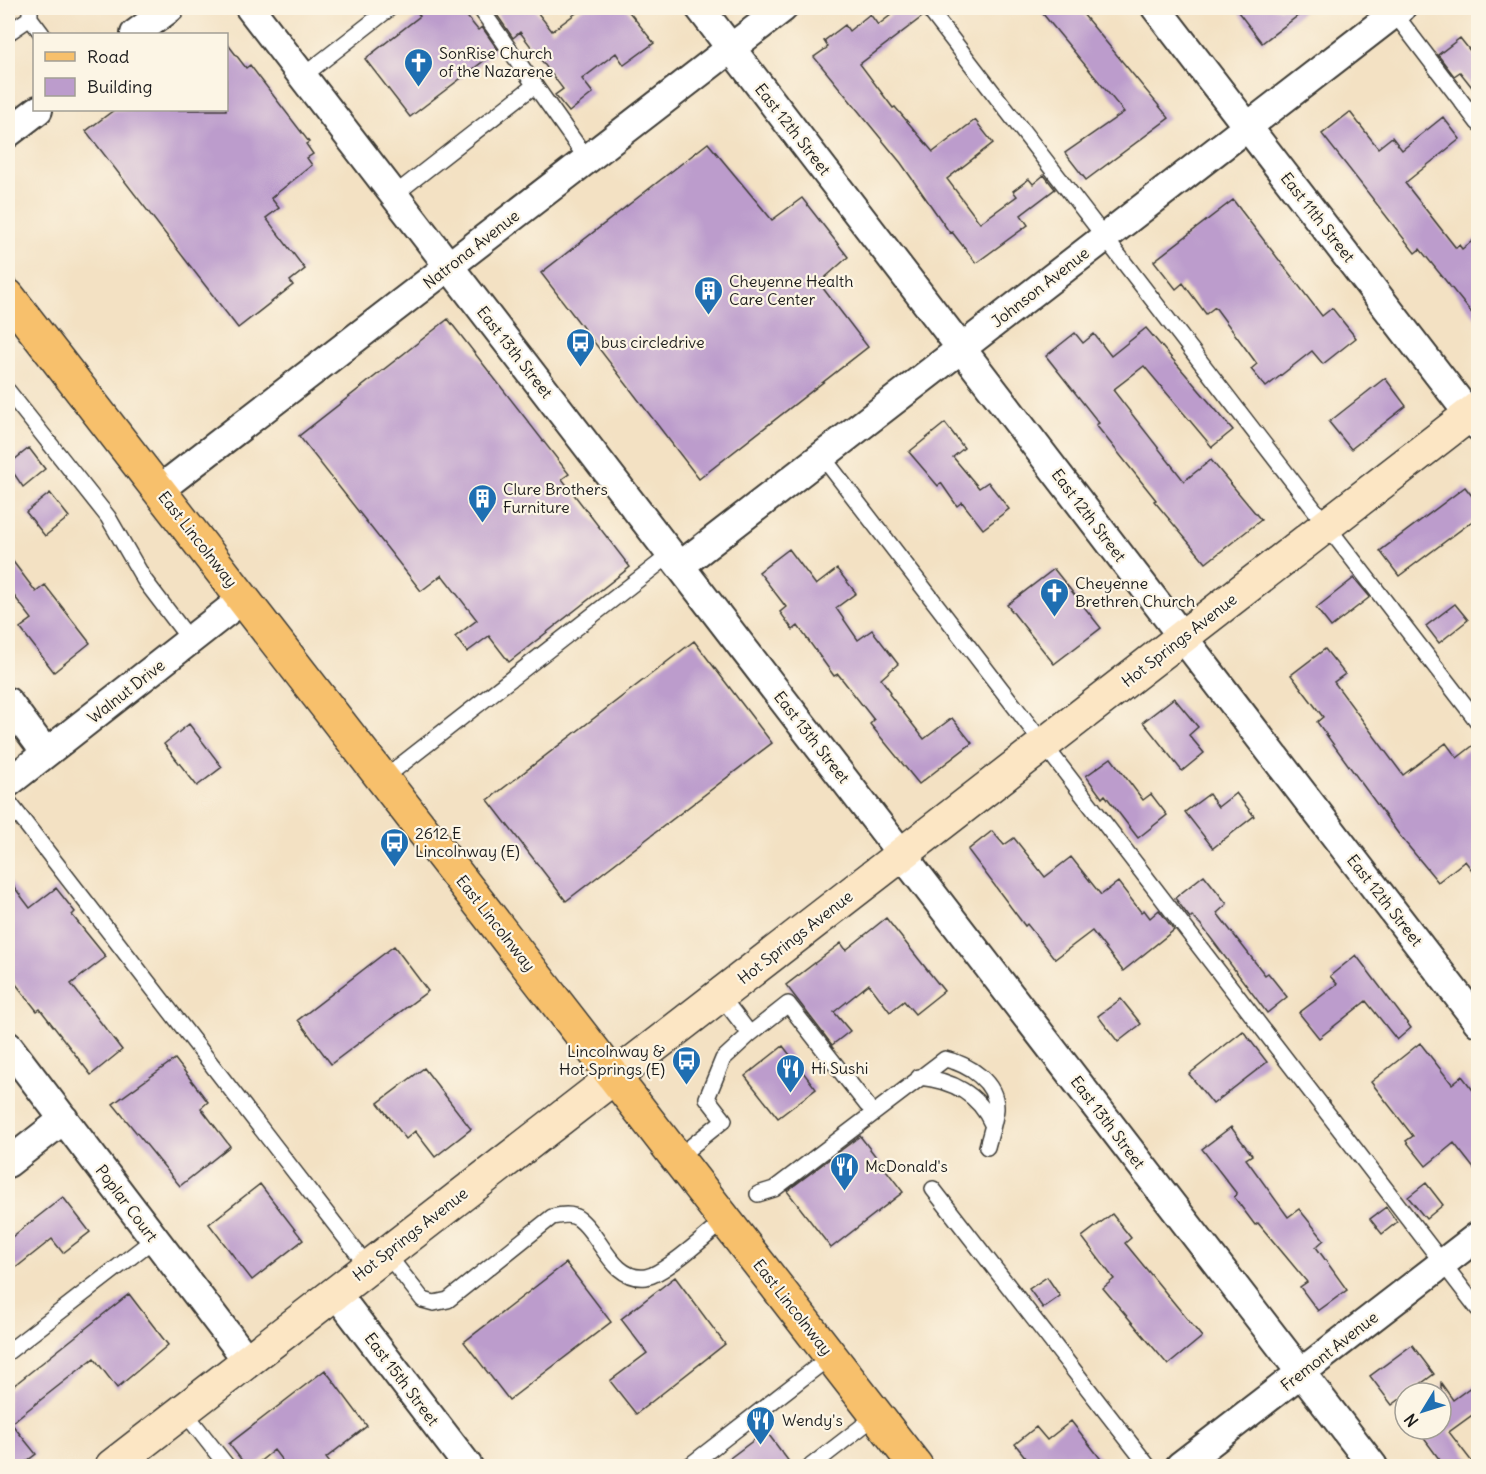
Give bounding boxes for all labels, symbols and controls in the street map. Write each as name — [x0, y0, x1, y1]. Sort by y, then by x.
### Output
legend — [33, 33, 228, 111]
place label: SonRise Church of the Nazarene — [439, 43, 553, 81]
text: Road — [87, 45, 130, 68]
church icon: SonRise Church of the Nazarene — [402, 46, 434, 88]
text: Building — [87, 75, 152, 98]
street label: East 12th Street — [751, 79, 835, 179]
street label: East 11th Street — [1277, 168, 1360, 266]
street label: Natrona Avenue — [419, 205, 523, 293]
street label: Johnson Avenue — [987, 243, 1093, 331]
place label: Cheyenne Health Care Center — [729, 271, 853, 309]
building icon: Cheyenne Health Care Center — [692, 274, 724, 316]
street label: East 13th Street — [473, 302, 558, 403]
bus stop icon: bus circledrive — [564, 326, 596, 368]
place label: bus circledrive — [601, 332, 705, 352]
street label: East 12th Street — [1048, 465, 1131, 566]
place label: Clure Brothers Furniture — [503, 479, 608, 517]
building icon: Clure Brothers Furniture — [466, 482, 498, 524]
street label: East Lincolnway — [154, 487, 242, 591]
place label: Cheyenne Brethren Church — [1075, 573, 1195, 611]
church icon: Cheyenne Brethren Church — [1038, 576, 1070, 618]
street label: Hot Springs Avenue — [1117, 589, 1241, 691]
street label: Walnut Drive — [83, 655, 169, 727]
street label: East 13th Street — [770, 687, 855, 788]
place label: 2612 E Lincolnway (E) — [415, 823, 520, 861]
bus stop icon: 2612 E Lincolnway (E) — [378, 826, 410, 868]
street label: East 12th Street — [1343, 850, 1427, 950]
street label: East Lincolnway — [452, 871, 540, 975]
street label: Hot Springs Avenue — [733, 886, 857, 988]
place label: Lincolnway & Hot Springs (E) — [559, 1041, 665, 1079]
bus stop icon: Lincolnway & Hot Springs (E) — [670, 1044, 702, 1086]
restaurant icon: Hi Sushi — [774, 1052, 806, 1094]
place label: Hi Sushi — [811, 1058, 868, 1078]
street label: East 13th Street — [1067, 1072, 1150, 1173]
restaurant icon: McDonald's — [828, 1150, 860, 1192]
place label: McDonald's — [865, 1156, 948, 1176]
street label: Poplar Court — [92, 1161, 163, 1246]
street label: Hot Springs Avenue — [348, 1183, 472, 1285]
street label: East Lincolnway — [749, 1255, 837, 1359]
street label: Fremont Avenue — [1276, 1307, 1382, 1395]
street label: East 15th Street — [360, 1328, 444, 1430]
north arrow — [1393, 1381, 1453, 1441]
restaurant icon: Wendy's — [745, 1404, 777, 1446]
place label: Wendy's — [782, 1410, 843, 1430]
text: N — [1400, 1410, 1422, 1431]

